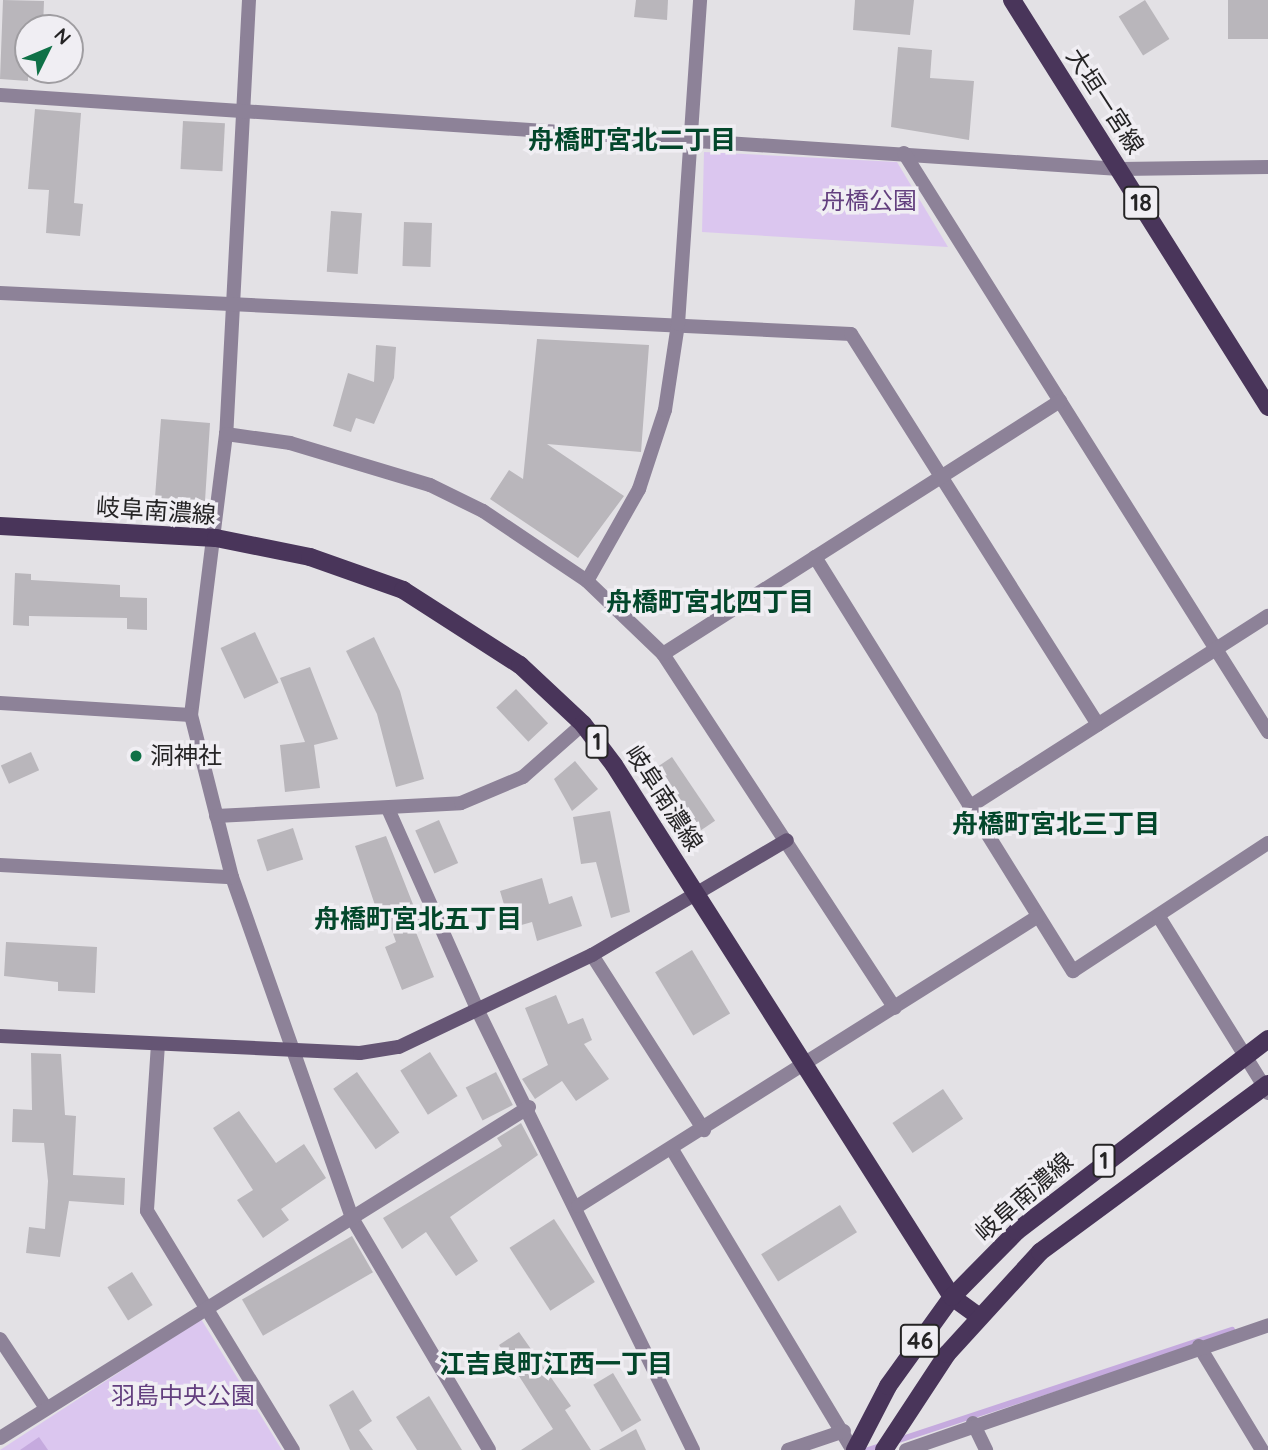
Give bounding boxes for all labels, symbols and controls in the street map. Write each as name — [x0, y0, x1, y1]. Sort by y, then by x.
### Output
north arrow — [14, 14, 84, 84]
text: N — [49, 23, 76, 49]
street label: 大垣一宮線 — [1060, 43, 1150, 159]
district label: 舟橋町宮北二丁目 — [528, 124, 736, 156]
road number: 18 — [1122, 184, 1160, 222]
park label: 舟橋公園 — [821, 187, 917, 215]
street label: 岐阜南濃線 — [95, 492, 217, 530]
district label: 舟橋町宮北四丁目 — [606, 586, 814, 618]
road number: 1 — [585, 722, 609, 762]
street label: 岐阜南濃線 — [619, 740, 709, 856]
place label: 洞神社 — [150, 742, 222, 770]
marker: 洞神社 — [128, 748, 144, 764]
district label: 舟橋町宮北三丁目 — [952, 808, 1160, 840]
district label: 舟橋町宮北五丁目 — [314, 903, 522, 935]
road number: 1 — [1092, 1142, 1116, 1180]
street label: 岐阜南濃線 — [969, 1147, 1079, 1247]
road number: 46 — [899, 1322, 941, 1360]
district label: 江吉良町江西一丁目 — [439, 1348, 673, 1380]
park label: 羽島中央公園 — [111, 1382, 255, 1410]

